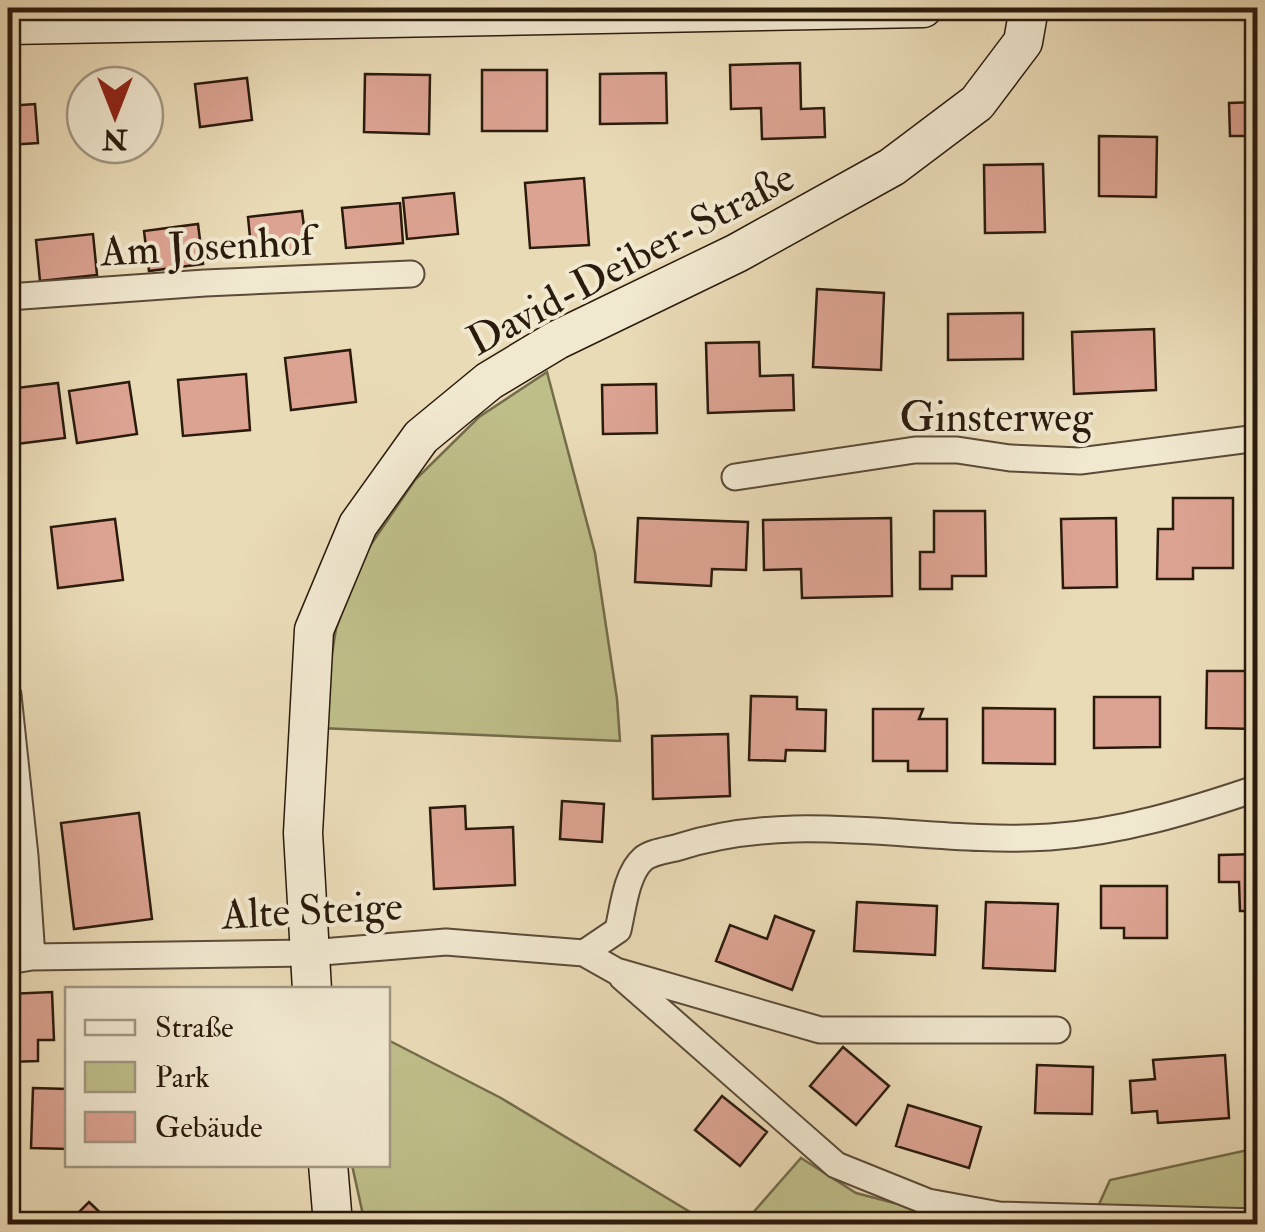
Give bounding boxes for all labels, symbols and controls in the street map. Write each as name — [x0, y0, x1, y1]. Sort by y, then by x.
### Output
north arrow — [65, 65, 165, 165]
text: N — [102, 121, 129, 156]
street label: David-Deiber-Straße — [459, 152, 803, 368]
street label: Am Josenhof — [98, 215, 322, 279]
street label: Ginsterweg — [899, 392, 1094, 444]
street label: Alte Steige — [219, 880, 404, 942]
legend — [65, 987, 390, 1167]
text: Straße — [155, 1009, 234, 1046]
text: Park — [155, 1059, 210, 1096]
text: Gebäude — [155, 1109, 263, 1146]

